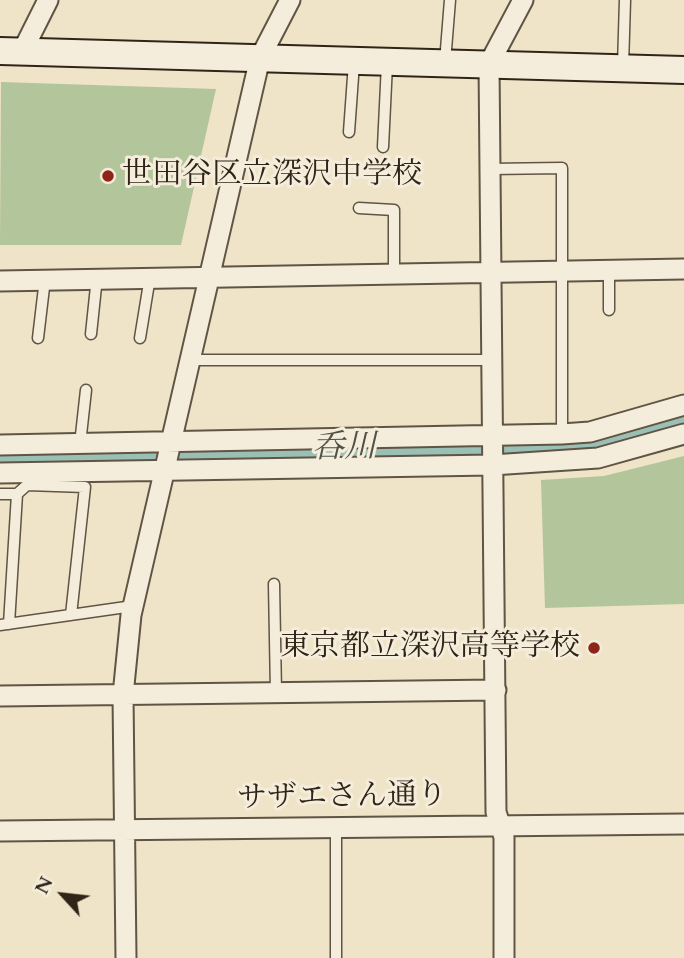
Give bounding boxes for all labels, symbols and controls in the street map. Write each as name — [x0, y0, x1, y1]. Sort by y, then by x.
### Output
place label: 世田谷区立深沢中学校 — [122, 158, 422, 194]
marker: 世田谷区立深沢中学校 — [100, 168, 116, 184]
water label: 呑川 — [312, 429, 376, 469]
place label: 東京都立深沢高等学校 — [280, 630, 580, 666]
marker: 東京都立深沢高等学校 — [586, 640, 602, 656]
street label: サザエさん通り — [237, 778, 447, 818]
north arrow — [28, 860, 98, 930]
text: N — [29, 872, 60, 899]

